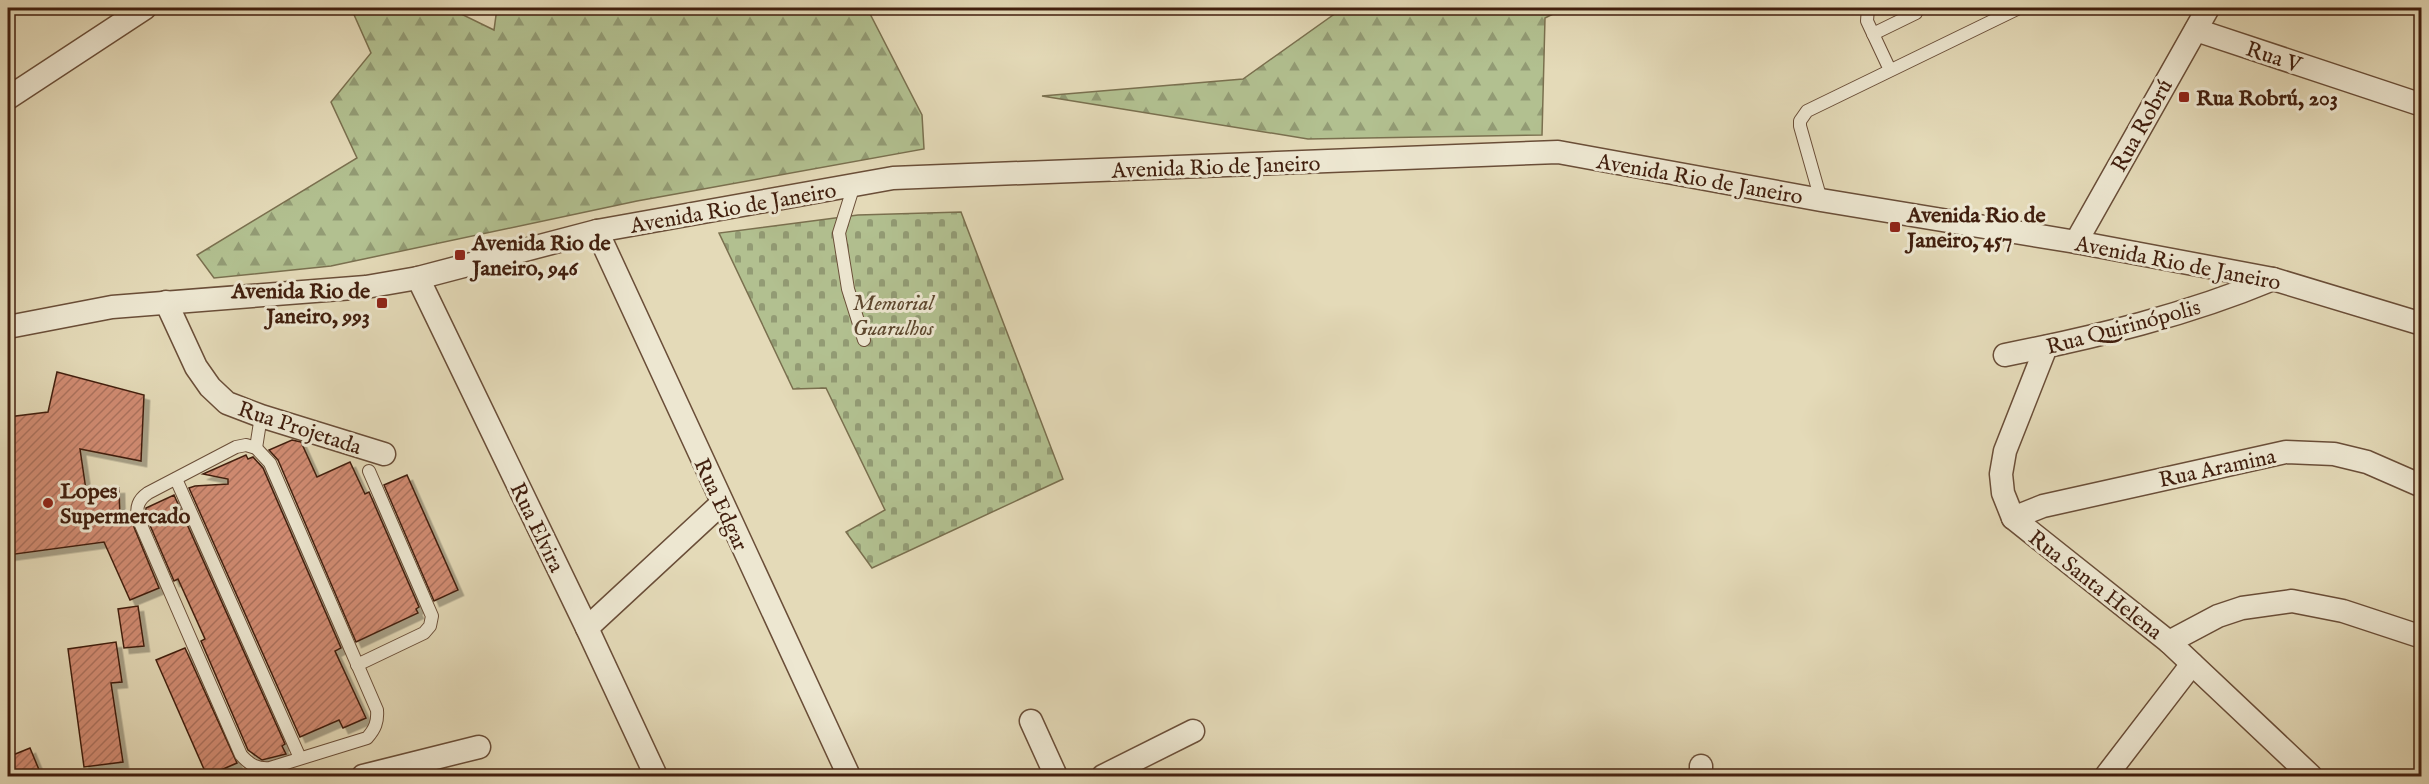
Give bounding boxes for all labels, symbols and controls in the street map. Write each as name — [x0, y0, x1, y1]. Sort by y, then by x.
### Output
street label: Rua V — [2242, 36, 2305, 80]
street label: Rua Robrú — [2106, 75, 2180, 177]
place label: Rua Robrú, 203 — [2196, 85, 2338, 113]
marker: Rua Robrú, 203 — [2177, 90, 2191, 104]
street label: Avenida Rio de Janeiro — [1593, 148, 1805, 212]
street label: Avenida Rio de Janeiro — [1110, 150, 1321, 186]
street label: Avenida Rio de Janeiro — [627, 177, 839, 241]
place label: Avenida Rio de Janeiro, 457 — [1904, 202, 2046, 255]
marker: Avenida Rio de Janeiro, 457 — [1888, 220, 1902, 234]
place label: Avenida Rio de Janeiro, 946 — [469, 230, 611, 283]
street label: Avenida Rio de Janeiro — [2071, 230, 2283, 298]
marker: Avenida Rio de Janeiro, 946 — [453, 248, 467, 262]
place label: Avenida Rio de Janeiro, 993 — [230, 278, 370, 331]
park label: Memorial Guarulhos — [852, 290, 935, 343]
street label: Rua Quirinópolis — [2043, 294, 2204, 362]
marker: Avenida Rio de Janeiro, 993 — [375, 296, 389, 310]
street label: Rua Projetada — [234, 396, 365, 462]
street label: Rua Aramina — [2156, 443, 2279, 495]
street label: Rua Edgar — [687, 454, 754, 556]
place label: Lopes Supermercado — [60, 478, 191, 531]
street label: Rua Elvira — [502, 478, 570, 578]
marker: Lopes Supermercado — [41, 496, 55, 510]
street label: Rua Santa Helena — [2022, 524, 2168, 647]

